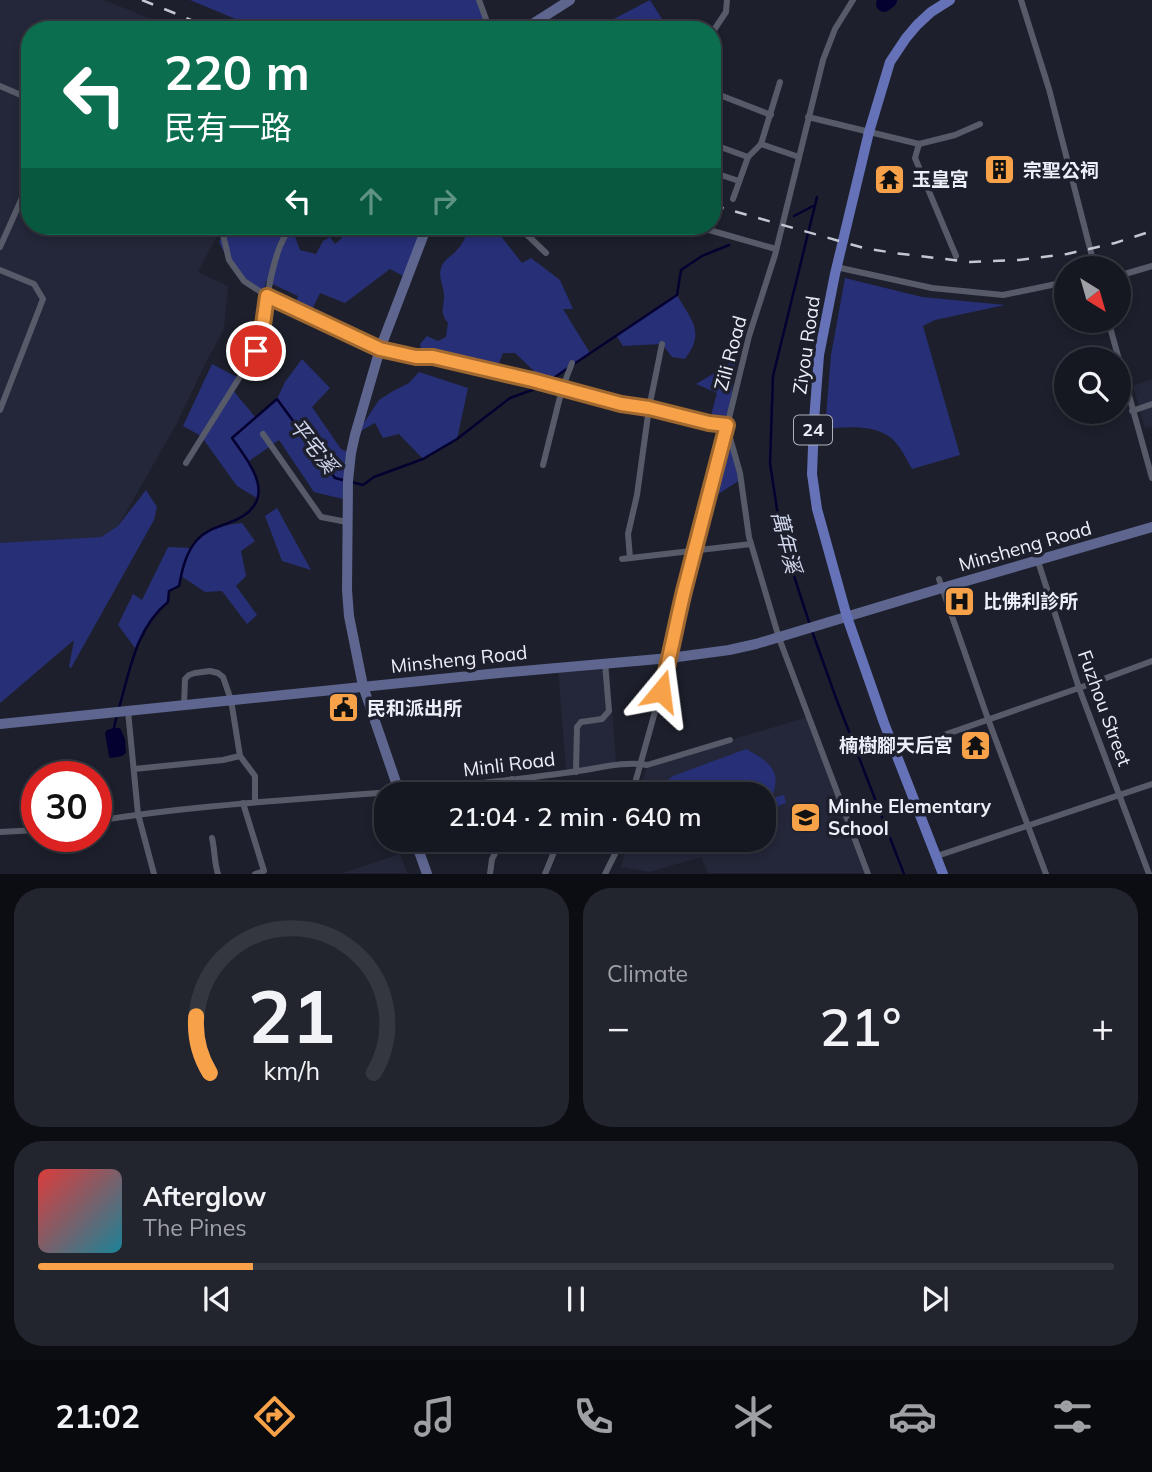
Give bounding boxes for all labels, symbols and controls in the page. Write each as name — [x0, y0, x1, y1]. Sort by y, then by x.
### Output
text: 220 m — [164, 41, 310, 102]
icon: left — [49, 49, 140, 140]
text: 民有一路 — [164, 107, 292, 147]
building icon: 宗聖公祠 — [983, 153, 1017, 187]
place label: 宗聖公祠 — [1023, 158, 1099, 182]
temple icon: 玉皇宮 — [872, 162, 906, 196]
place label: 玉皇宮 — [912, 167, 969, 191]
icon: left — [279, 182, 317, 220]
icon: ahead — [352, 182, 390, 220]
icon: right — [425, 182, 463, 220]
north arrow — [1054, 256, 1130, 332]
map controls — [1054, 256, 1131, 424]
street label: Ziyou Road — [787, 294, 825, 396]
street label: Zili Road — [709, 313, 751, 393]
pin — [226, 321, 286, 381]
icon: arrive — [237, 332, 275, 370]
button: search — [1054, 347, 1131, 424]
water label: 平宅溪 — [284, 413, 345, 481]
road number: 24 — [794, 416, 832, 444]
water label: 萬年溪 — [767, 508, 808, 578]
street label: Minsheng Road — [956, 516, 1094, 576]
hospital icon: 比佛利診所 — [943, 584, 977, 618]
place label: 比佛利診所 — [983, 589, 1078, 613]
street label: Minsheng Road — [390, 640, 528, 678]
street label: Fuzhou Street — [1073, 647, 1137, 770]
position arrow — [624, 654, 698, 728]
public building icon: 民和派出所 — [327, 691, 361, 725]
place label: 民和派出所 — [367, 696, 462, 720]
temple icon: 楠樹腳天后宮 — [959, 728, 993, 762]
place label: 楠樹腳天后宮 — [839, 733, 953, 757]
street label: Minli Road — [462, 746, 556, 782]
speed limit sign: 30 — [21, 761, 112, 852]
place label: Minhe Elementary School — [828, 794, 992, 840]
text: 21:04 · 2 min · 640 m — [448, 800, 702, 833]
school or university icon: Minhe Elementary School — [788, 800, 822, 834]
text: Climate — [607, 959, 688, 988]
text: 21 — [248, 971, 335, 1062]
text: 21° — [820, 994, 901, 1059]
text: − — [607, 1003, 630, 1051]
text: + — [1091, 1003, 1114, 1051]
text: km/h — [263, 1055, 320, 1086]
text: Afterglow — [143, 1180, 266, 1213]
text: The Pines — [143, 1213, 247, 1242]
icon: previous — [198, 1280, 236, 1318]
icon: pause — [557, 1280, 595, 1318]
icon: next — [916, 1280, 954, 1318]
icon: directions — [250, 1392, 299, 1441]
icon: music — [410, 1392, 459, 1441]
icon: phone — [569, 1392, 618, 1441]
icon: climate — [729, 1392, 778, 1441]
icon: car — [888, 1392, 937, 1441]
icon: filters — [1048, 1392, 1097, 1441]
text: 21:02 — [55, 1396, 140, 1436]

